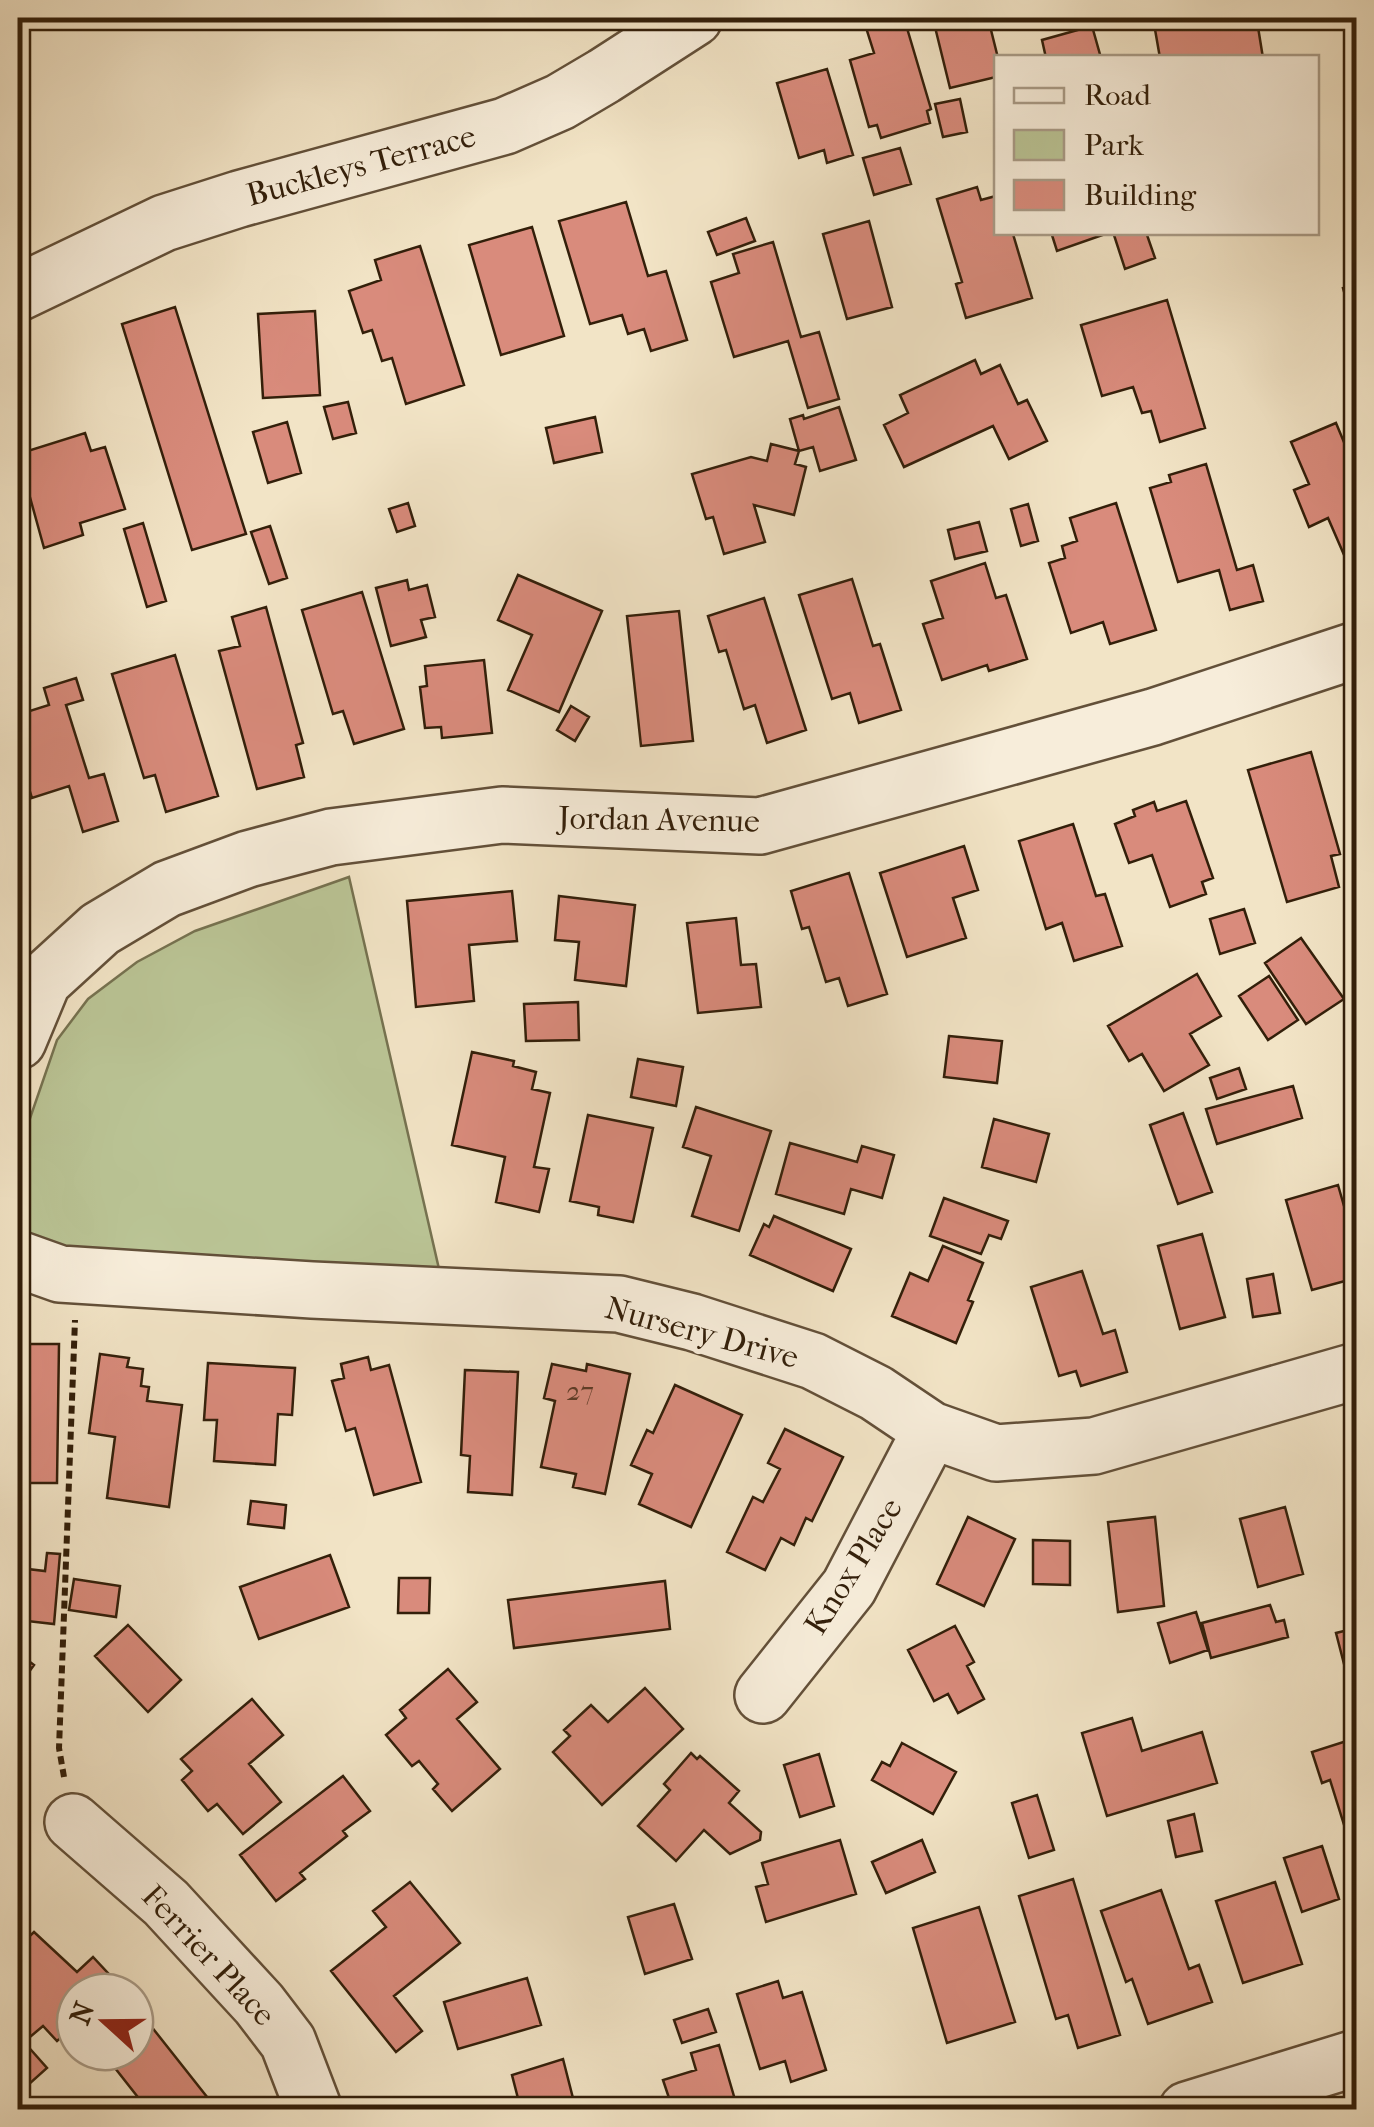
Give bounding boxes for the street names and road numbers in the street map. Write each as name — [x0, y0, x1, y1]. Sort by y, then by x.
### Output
street label: Buckleys Terrace — [243, 117, 480, 214]
street label: Jordan Avenue — [555, 799, 760, 840]
street label: Nursery Drive — [601, 1289, 803, 1376]
street label: Knox Place — [797, 1491, 910, 1641]
street label: Ferrier Place — [134, 1877, 283, 2033]

